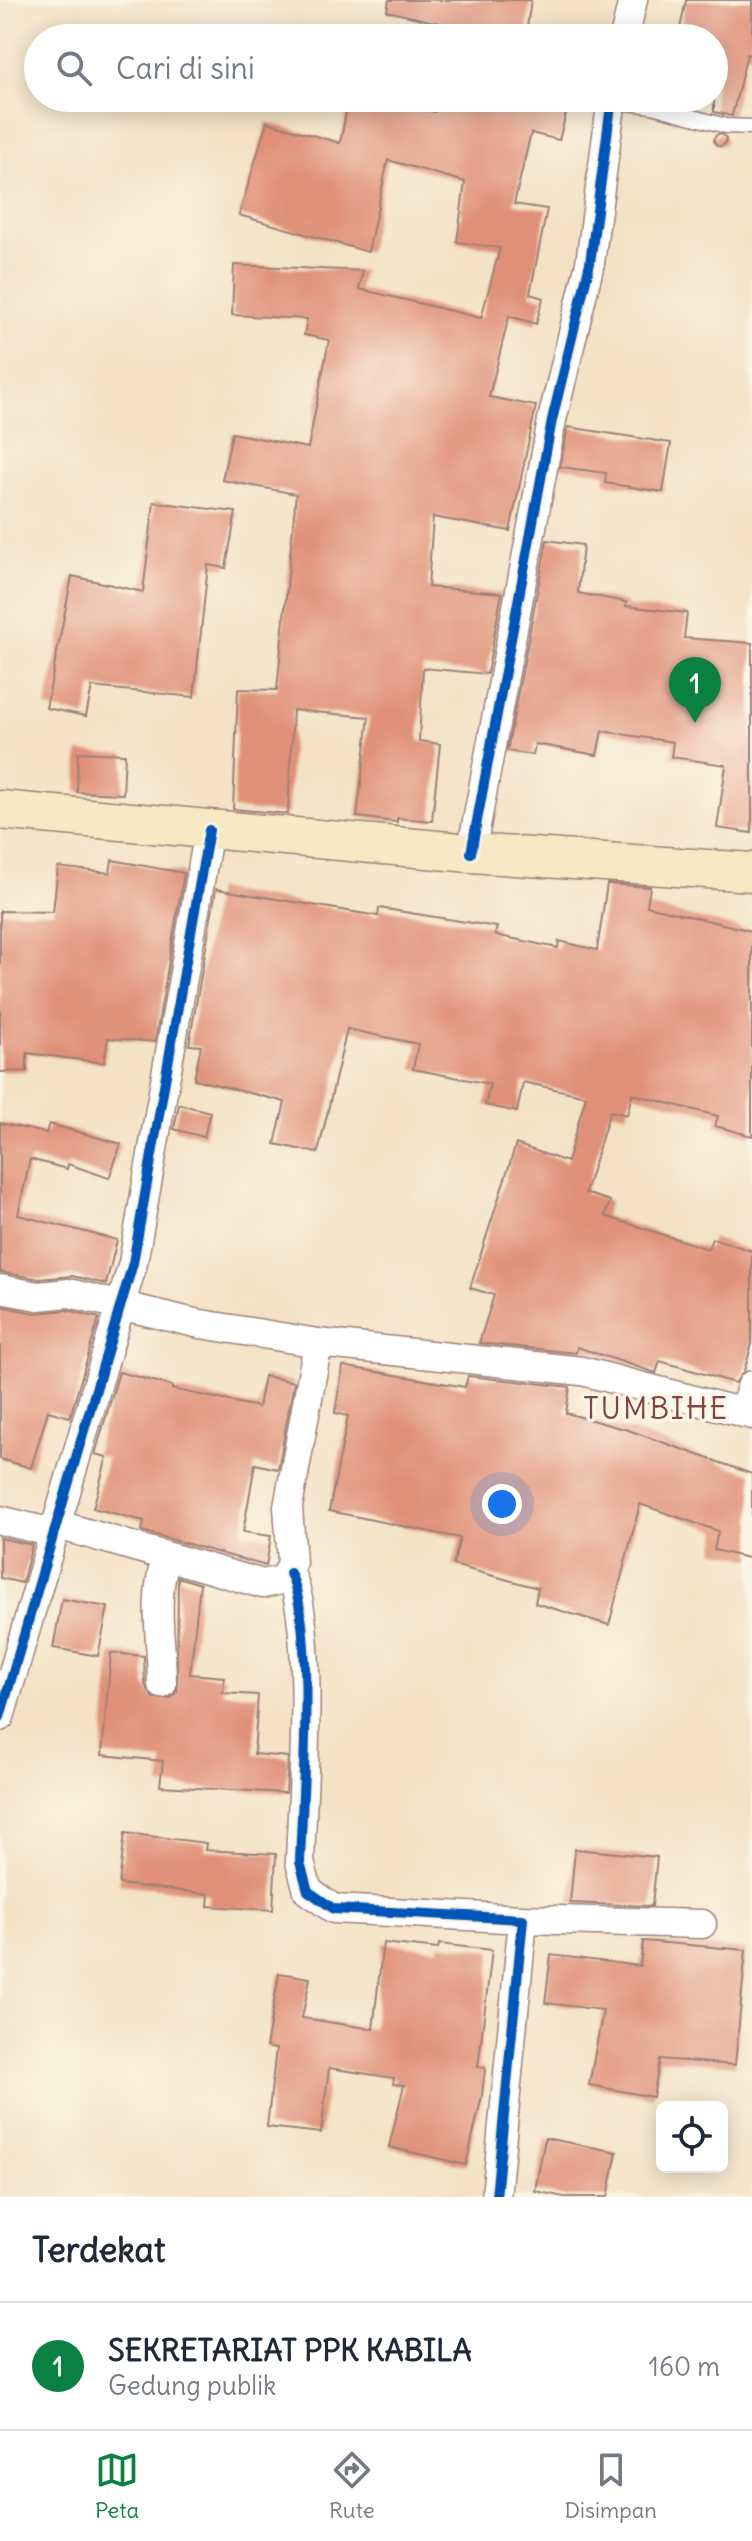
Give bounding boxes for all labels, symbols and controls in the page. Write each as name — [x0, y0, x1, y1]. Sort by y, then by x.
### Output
search box — [24, 24, 728, 112]
icon: search — [52, 46, 96, 90]
text: Cari di sini — [116, 49, 255, 87]
pin: 1 — [669, 657, 721, 723]
district label: TUMBIHE — [583, 1389, 729, 1427]
your location — [482, 1484, 522, 1524]
map controls — [656, 2101, 728, 2173]
button: locate — [656, 2101, 728, 2173]
text: Terdekat — [32, 2228, 165, 2271]
text: SEKRETARIAT PPK KABILA — [108, 2331, 472, 2369]
text: 1 — [53, 2350, 63, 2383]
text: 160 m — [649, 2350, 720, 2383]
text: Gedung publik — [108, 2369, 276, 2402]
tab: Peta — [95, 2448, 139, 2524]
tab: Rute — [329, 2448, 375, 2524]
tab: Disimpan — [564, 2448, 657, 2524]

